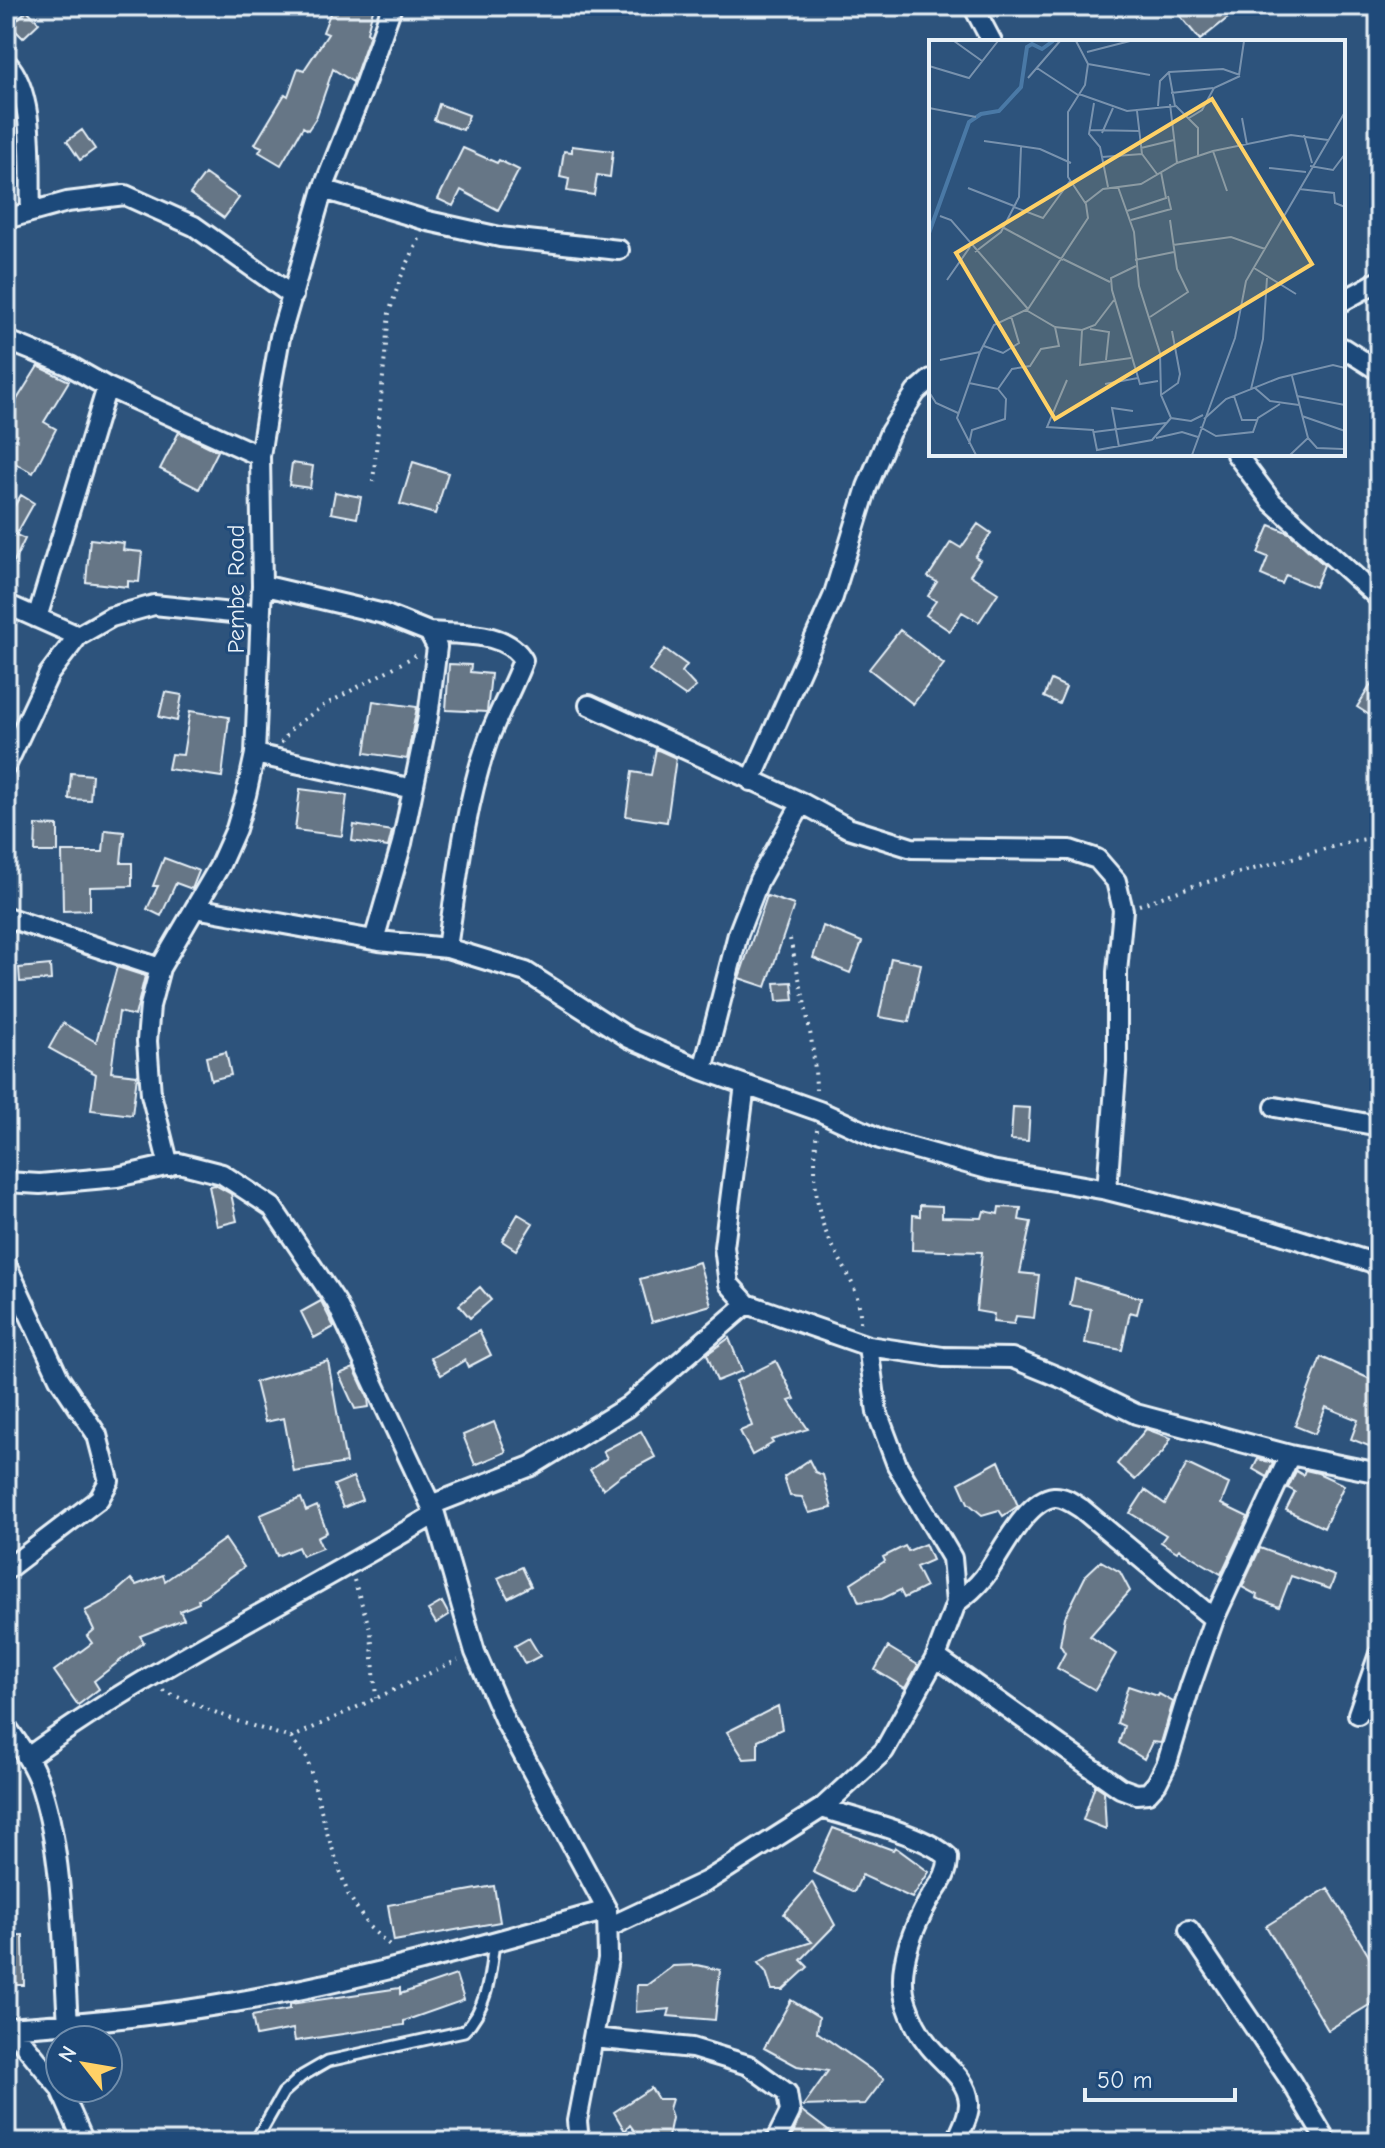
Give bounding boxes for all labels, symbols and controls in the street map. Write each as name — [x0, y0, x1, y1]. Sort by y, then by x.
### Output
inset map — [929, 40, 1345, 456]
street label: Pembe Road — [222, 525, 250, 654]
north arrow — [44, 2024, 124, 2104]
text: N — [53, 2041, 83, 2067]
scale bar — [1085, 2052, 1235, 2102]
text: 50 m — [1097, 2066, 1153, 2094]

